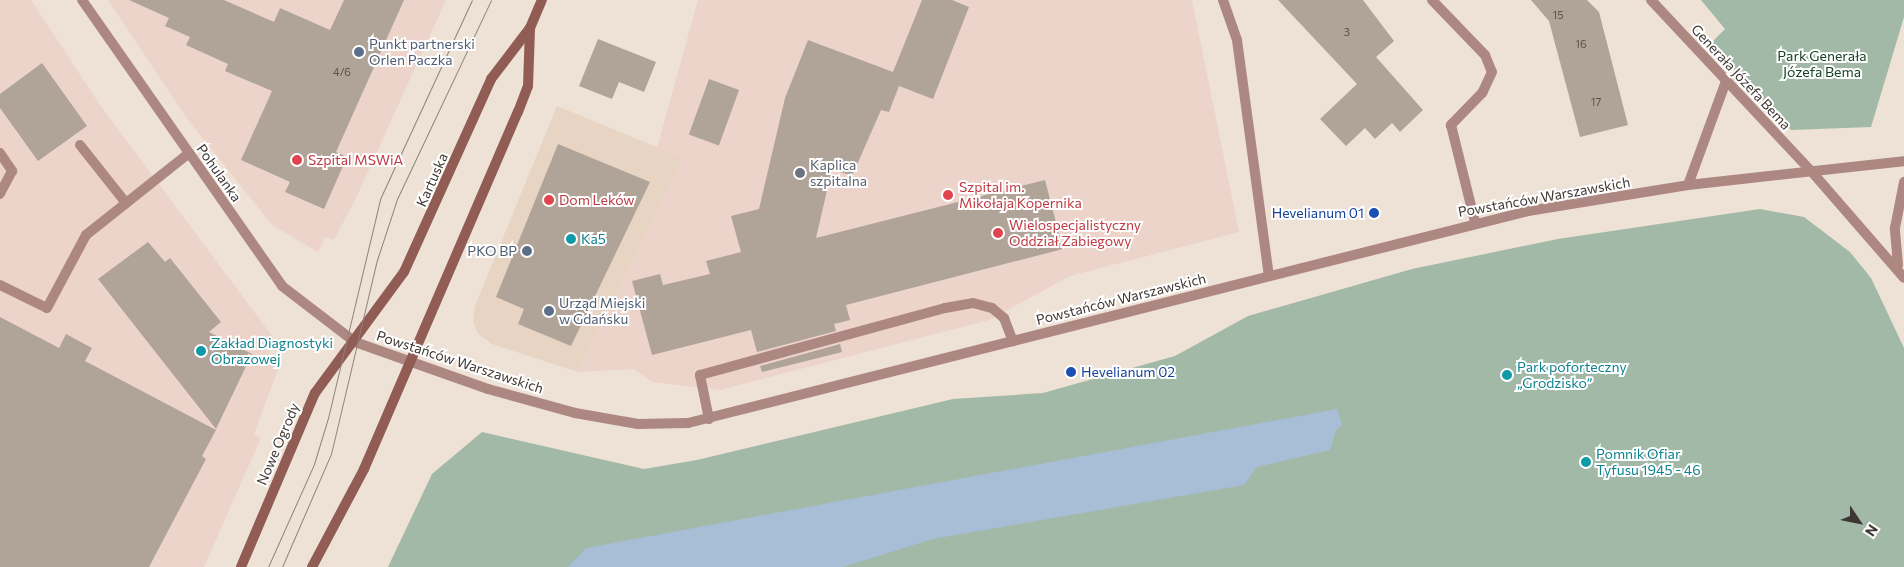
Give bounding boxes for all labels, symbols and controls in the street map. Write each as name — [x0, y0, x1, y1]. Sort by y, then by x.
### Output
house number: 15 — [1552, 8, 1564, 22]
street label: Generała Józefa Bema — [1688, 21, 1794, 133]
house number: 3 — [1344, 25, 1350, 39]
place label: Punkt partnerski Orlen Paczka — [369, 36, 475, 68]
house number: 16 — [1575, 37, 1587, 51]
marker: Punkt partnerski Orlen Paczka — [353, 46, 365, 58]
park label: Park Generała Józefa Bema — [1777, 48, 1867, 80]
house number: 4/6 — [333, 65, 351, 79]
house number: 17 — [1591, 95, 1601, 109]
street label: Pohulanka — [193, 141, 245, 205]
street label: Kartuska — [413, 150, 451, 210]
place label: Szpital MSWiA — [308, 152, 403, 168]
marker: Szpital MSWiA — [290, 153, 304, 167]
place label: Kaplica szpitalna — [810, 157, 867, 190]
marker: Kaplica szpitalna — [794, 167, 806, 179]
street label: Powstańców Warszawskich — [1457, 174, 1631, 220]
place label: Szpital im. Mikołaja Kopernika — [959, 179, 1082, 212]
marker: Szpital im. Mikołaja Kopernika — [941, 188, 955, 202]
place label: Dom Leków — [559, 192, 635, 208]
marker: Dom Leków — [543, 194, 555, 206]
place label: Hevelianum 01 — [1272, 205, 1364, 221]
marker: Hevelianum 01 — [1368, 207, 1380, 219]
place label: Wielospecjalistyczny Oddział Zabiegowy — [1009, 217, 1141, 250]
marker: Wielospecjalistyczny Oddział Zabiegowy — [991, 226, 1005, 240]
place label: Ka5 — [581, 231, 606, 247]
marker: Ka5 — [565, 233, 577, 245]
place label: PKO BP — [467, 243, 517, 259]
marker: PKO BP — [521, 245, 533, 257]
street label: Powstańców Warszawskich — [1034, 270, 1208, 328]
place label: Urząd Miejski w Gdańsku — [559, 295, 645, 328]
marker: Urząd Miejski w Gdańsku — [543, 305, 555, 317]
street label: Powstańców Warszawskich — [374, 327, 546, 397]
place label: Zakład Diagnostyki Obrazowej — [211, 335, 333, 368]
marker: Zakład Diagnostyki Obrazowej — [195, 345, 207, 357]
place label: Park poforteczny „Grodzisko” — [1517, 359, 1627, 392]
place label: Hevelianum 02 — [1081, 364, 1175, 380]
marker: Hevelianum 02 — [1065, 366, 1077, 378]
marker: Park poforteczny „Grodzisko” — [1501, 369, 1513, 381]
street label: Nowe Ogrody — [253, 400, 303, 488]
place label: Pomnik Ofiar Tyfusu 1945 - 46 — [1596, 446, 1701, 478]
marker: Pomnik Ofiar Tyfusu 1945 - 46 — [1580, 456, 1592, 468]
north arrow — [1834, 497, 1884, 547]
text: N — [1862, 522, 1882, 540]

